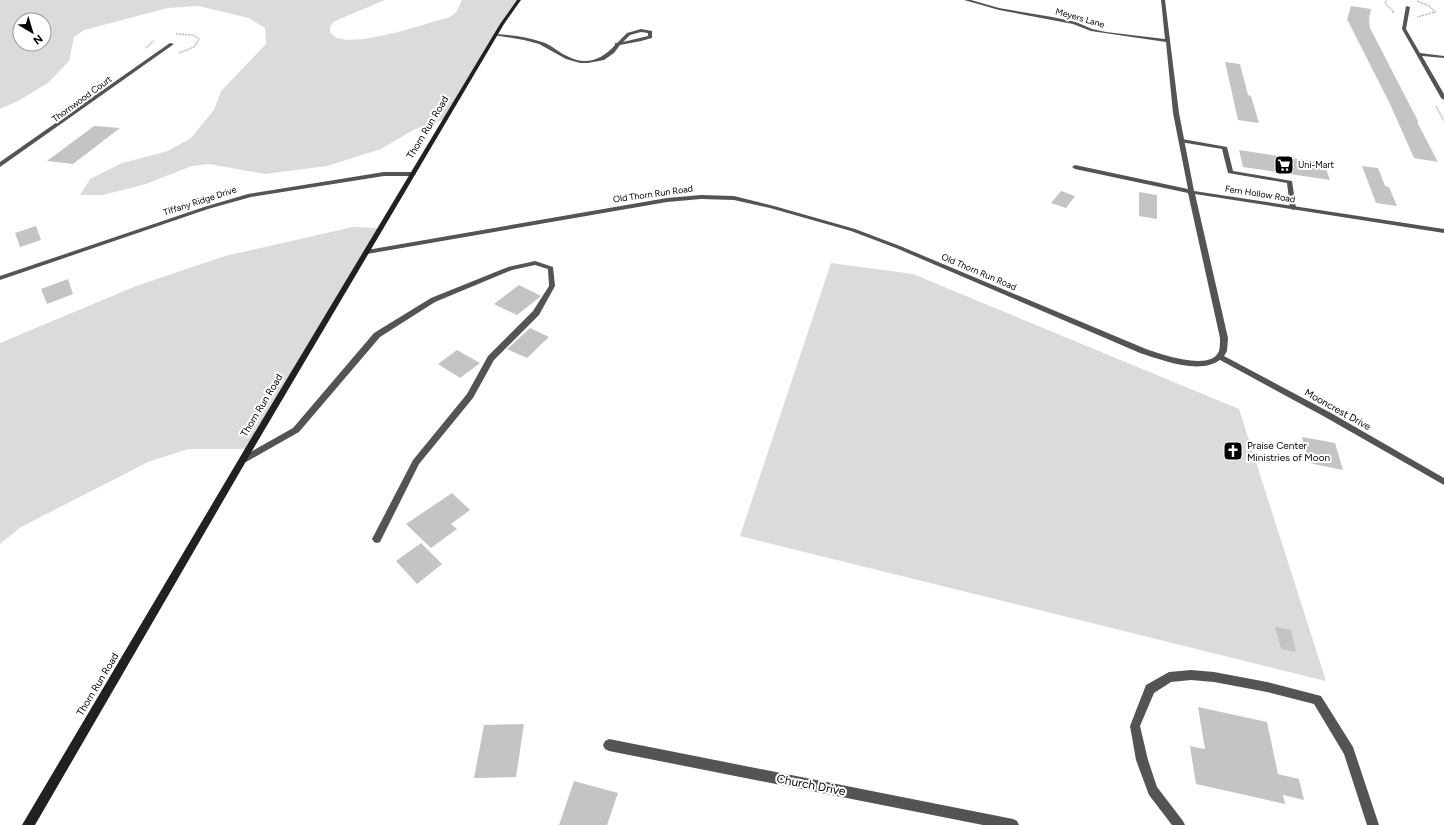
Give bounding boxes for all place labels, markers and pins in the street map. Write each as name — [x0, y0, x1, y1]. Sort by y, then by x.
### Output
supermarket icon: Uni-Mart — [1273, 154, 1295, 176]
place label: Uni-Mart — [1298, 159, 1334, 170]
place label: Praise Center Ministries of Moon — [1247, 439, 1330, 464]
church icon: Praise Center Ministries of Moon — [1222, 440, 1244, 462]

